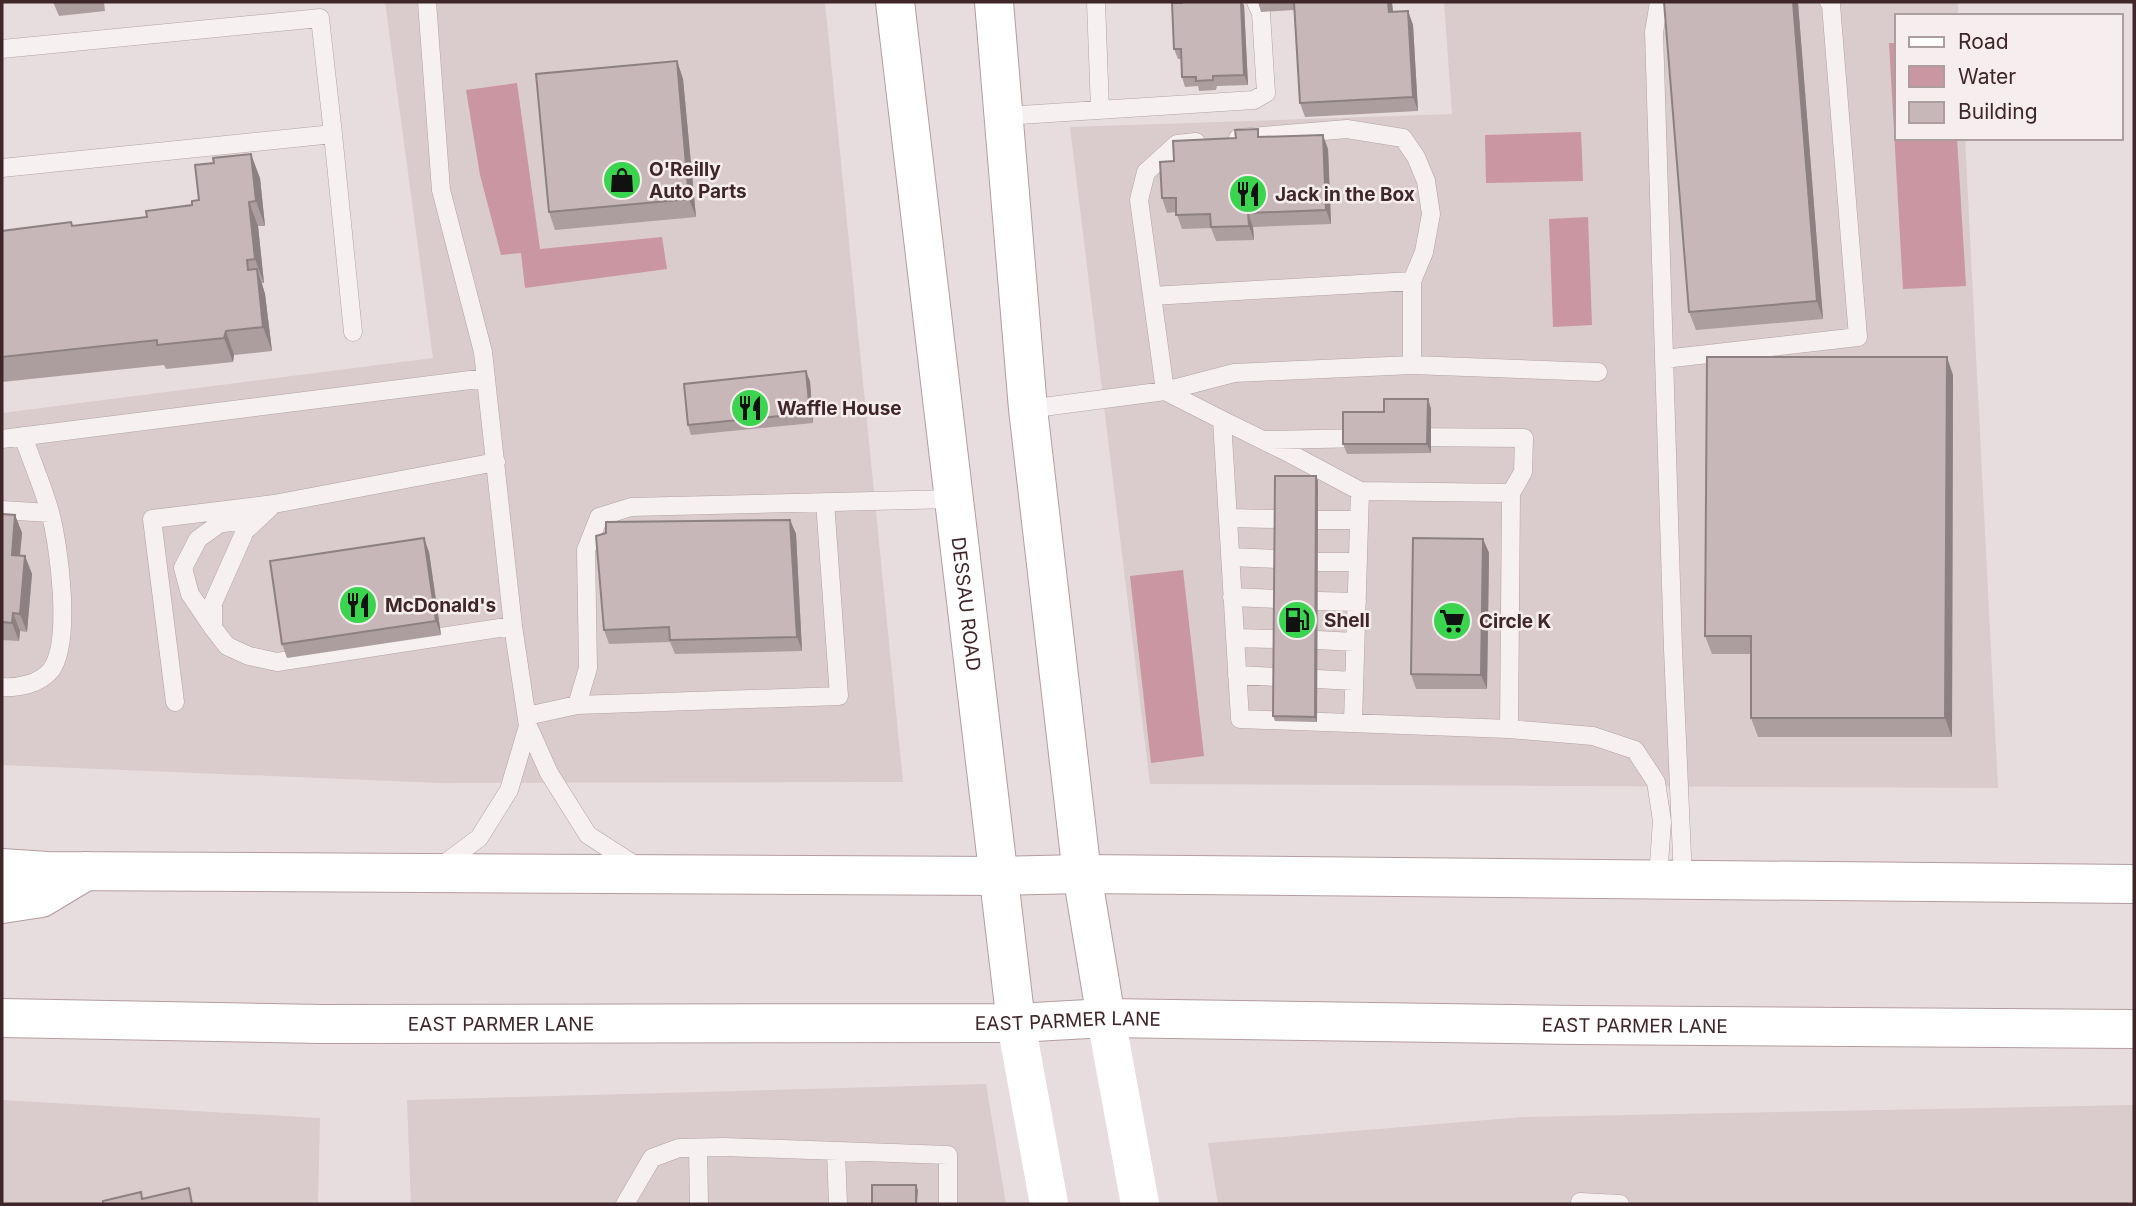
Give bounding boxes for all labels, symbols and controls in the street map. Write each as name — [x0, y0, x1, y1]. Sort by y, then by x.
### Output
legend — [1895, 14, 2122, 140]
text: Road — [1958, 29, 2009, 54]
text: Water — [1958, 64, 2016, 89]
text: Building — [1958, 99, 2038, 124]
place label: O'Reilly Auto Parts — [649, 158, 747, 203]
shop icon: O'Reilly Auto Parts — [601, 159, 643, 201]
restaurant icon: Jack in the Box — [1227, 173, 1269, 215]
place label: Jack in the Box — [1275, 183, 1415, 206]
restaurant icon: Waffle House — [729, 387, 771, 429]
place label: Waffle House — [777, 397, 902, 420]
street label: DESSAU ROAD — [947, 536, 986, 672]
restaurant icon: McDonald's — [337, 584, 379, 626]
place label: McDonald's — [385, 594, 496, 617]
fuel station icon: Shell — [1276, 599, 1318, 641]
supermarket icon: Circle K — [1431, 600, 1473, 642]
place label: Shell — [1324, 609, 1370, 632]
place label: Circle K — [1479, 610, 1552, 633]
street label: EAST PARMER LANE — [975, 1007, 1161, 1035]
street label: EAST PARMER LANE — [408, 1012, 594, 1035]
street label: EAST PARMER LANE — [1541, 1013, 1728, 1038]

